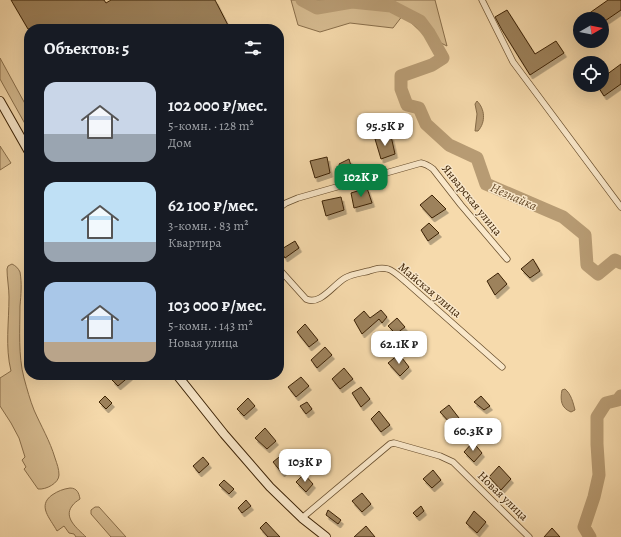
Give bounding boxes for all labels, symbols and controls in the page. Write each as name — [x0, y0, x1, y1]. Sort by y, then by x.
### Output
north arrow — [573, 12, 609, 48]
map controls — [573, 12, 609, 92]
text: Объектов: 5 — [44, 37, 129, 60]
icon: filters — [242, 37, 264, 59]
button: locate — [573, 56, 609, 92]
text: 102 000 ₽/мес. — [168, 94, 268, 117]
icon: home — [76, 98, 124, 146]
pin: 95.5K ₽ — [348, 113, 422, 147]
text: 5-комн. · 128 m² — [168, 117, 254, 134]
text: 95.5K ₽ — [366, 117, 404, 134]
text: Дом — [168, 134, 192, 151]
street label: Январская улица — [438, 161, 506, 239]
pin: 102K ₽ — [328, 164, 394, 198]
text: 102K ₽ — [344, 168, 378, 185]
water label: Незнайка — [488, 179, 540, 214]
text: 62 100 ₽/мес. — [168, 194, 259, 217]
icon: home — [76, 198, 124, 246]
text: 3-комн. · 83 m² — [168, 217, 249, 234]
text: Квартира — [168, 234, 222, 251]
street label: Майская улица — [395, 259, 465, 322]
text: 103 000 ₽/мес. — [168, 294, 267, 317]
icon: home — [76, 298, 124, 346]
text: 5-комн. · 143 m² — [168, 317, 253, 334]
pin: 62.1K ₽ — [362, 331, 436, 365]
text: Новая улица — [168, 334, 238, 351]
text: 62.1K ₽ — [380, 335, 418, 352]
pin: 60.3K ₽ — [436, 418, 510, 452]
text: 60.3K ₽ — [453, 422, 493, 439]
pin: 103K ₽ — [272, 449, 338, 483]
text: 103K ₽ — [288, 453, 322, 470]
street label: Новая улица — [474, 468, 532, 525]

